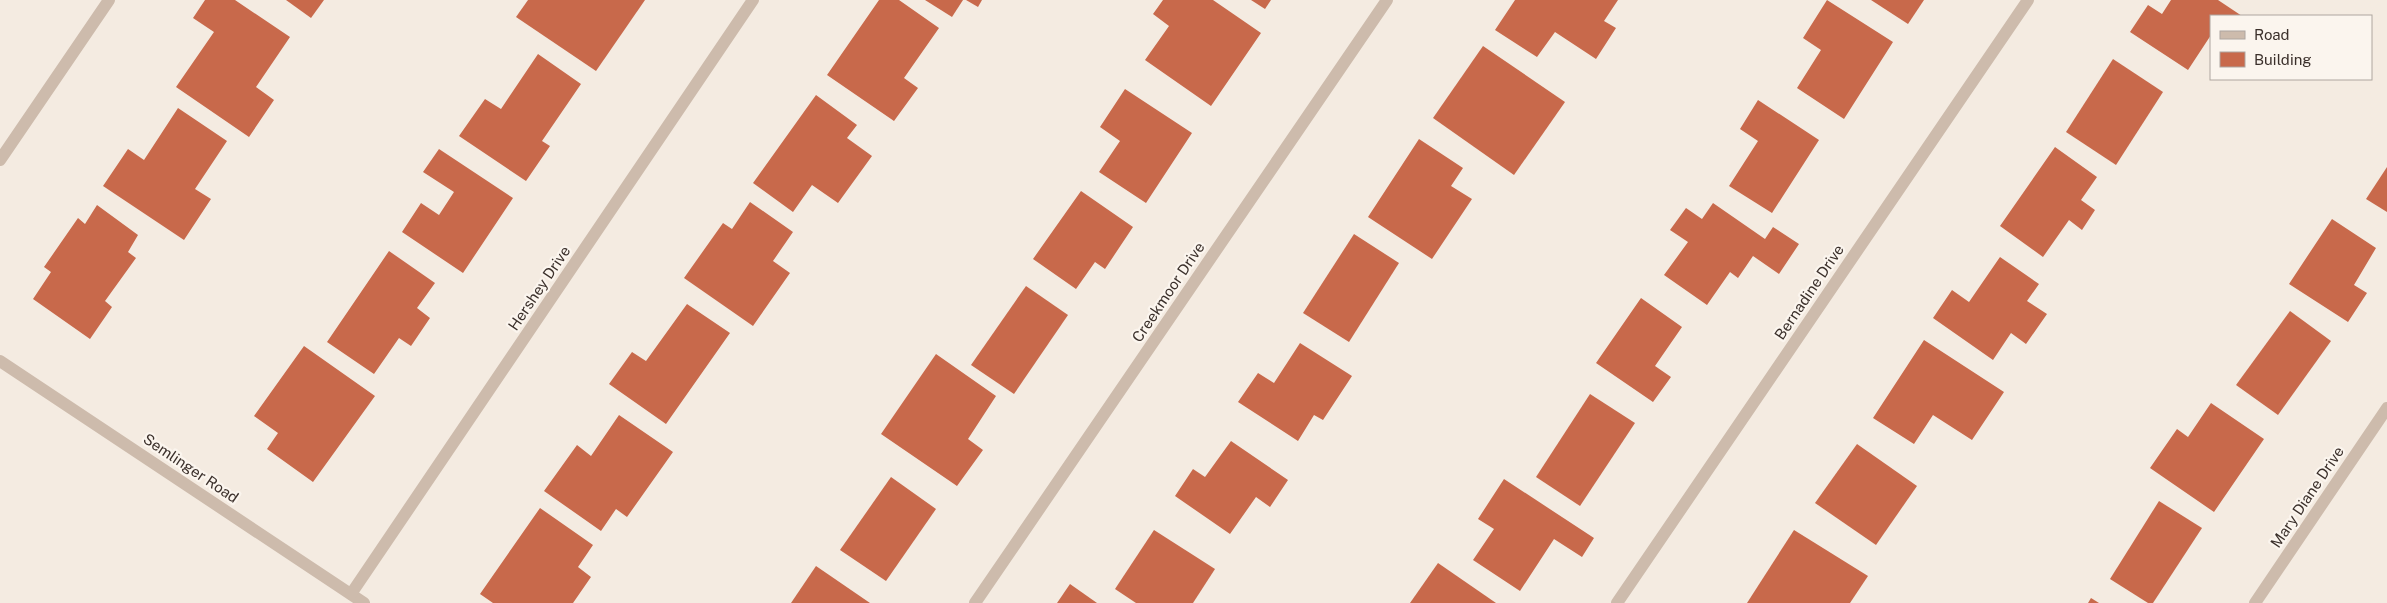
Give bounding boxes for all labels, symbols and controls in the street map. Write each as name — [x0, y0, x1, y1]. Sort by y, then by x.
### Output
legend — [2210, 15, 2372, 80]
text: Road — [2254, 26, 2290, 43]
text: Building — [2254, 51, 2312, 68]
street label: Creekmoor Drive — [1128, 239, 1208, 345]
street label: Bernadine Drive — [1771, 241, 1847, 343]
street label: Hershey Drive — [505, 243, 573, 333]
street label: Semlinger Road — [140, 430, 242, 506]
street label: Mary Diane Drive — [2267, 443, 2347, 551]

